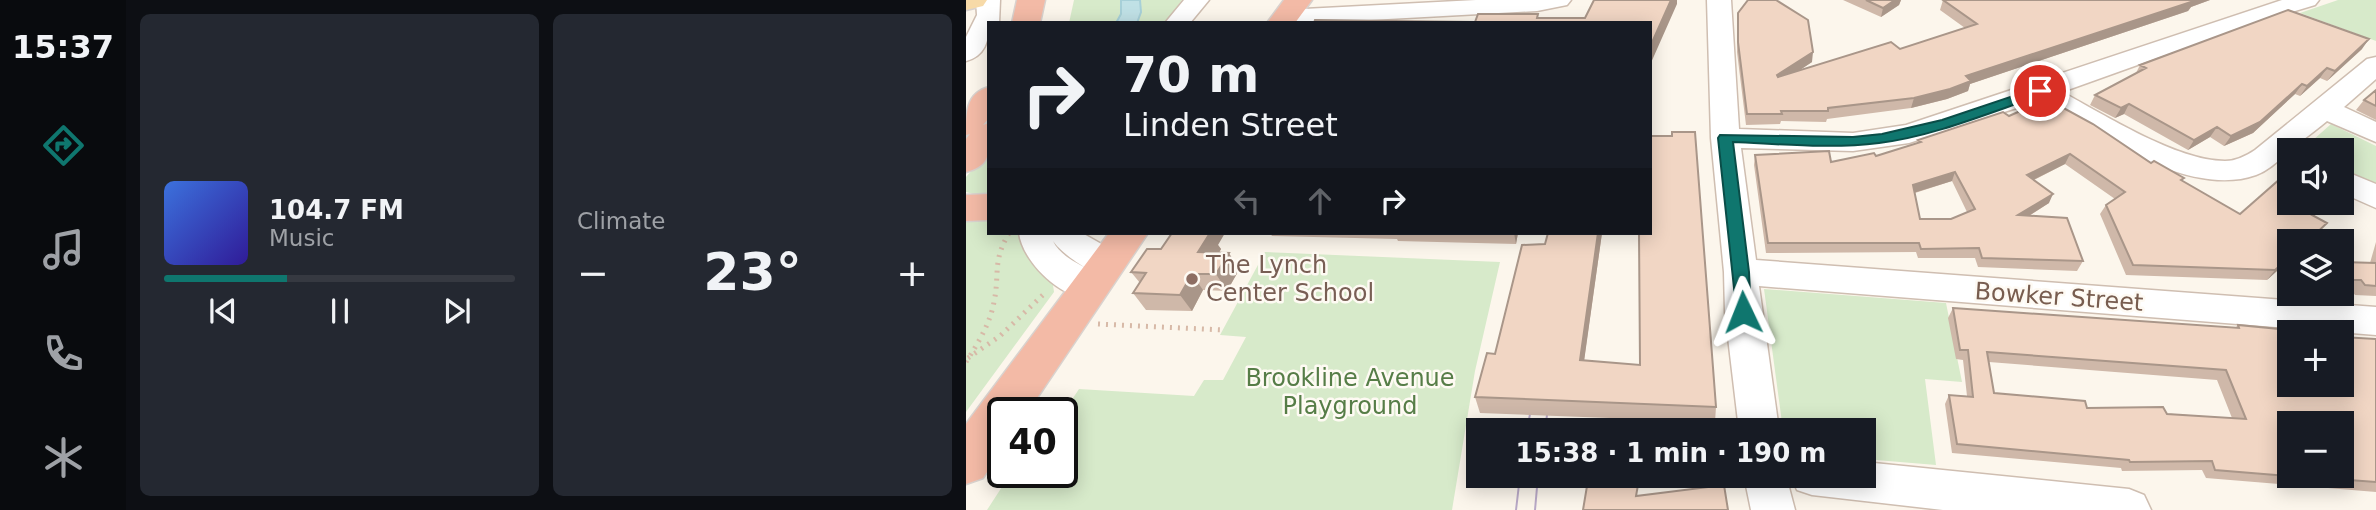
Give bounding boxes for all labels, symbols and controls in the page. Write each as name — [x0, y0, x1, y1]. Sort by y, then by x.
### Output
text: 15:37 — [12, 28, 114, 66]
text: 70 m — [1123, 47, 1259, 104]
icon: right — [1008, 49, 1099, 140]
pin — [2010, 61, 2070, 121]
icon: arrive — [2021, 72, 2059, 110]
text: Linden Street — [1123, 106, 1338, 144]
icon: directions — [39, 121, 88, 170]
map controls — [2277, 138, 2354, 488]
button: sound — [2277, 138, 2354, 215]
icon: left — [1228, 182, 1266, 220]
icon: ahead — [1301, 182, 1339, 220]
icon: right — [1374, 182, 1412, 220]
text: 104.7 FM — [269, 195, 404, 225]
text: Climate — [577, 208, 666, 234]
icon: music — [39, 225, 88, 274]
text: Music — [269, 225, 334, 251]
button: layers — [2277, 229, 2354, 306]
text: 23° — [703, 242, 802, 302]
text: − — [577, 251, 609, 295]
text: + — [896, 251, 928, 295]
place label: The Lynch Center School — [1205, 251, 1374, 307]
marker: The Lynch Center School — [1184, 271, 1200, 287]
position arrow — [1706, 275, 1780, 349]
street label: Bowker Street — [1974, 277, 2144, 317]
icon: previous — [204, 292, 242, 330]
icon: pause — [321, 292, 359, 330]
icon: next — [438, 292, 476, 330]
button: + — [2277, 320, 2354, 397]
icon: phone — [39, 329, 88, 378]
park label: Brookline Avenue Playground — [1245, 364, 1455, 420]
speed limit sign: 40 — [987, 397, 1078, 488]
button: − — [2277, 411, 2354, 488]
icon: climate — [39, 433, 88, 482]
text: 15:38 · 1 min · 190 m — [1516, 438, 1826, 468]

